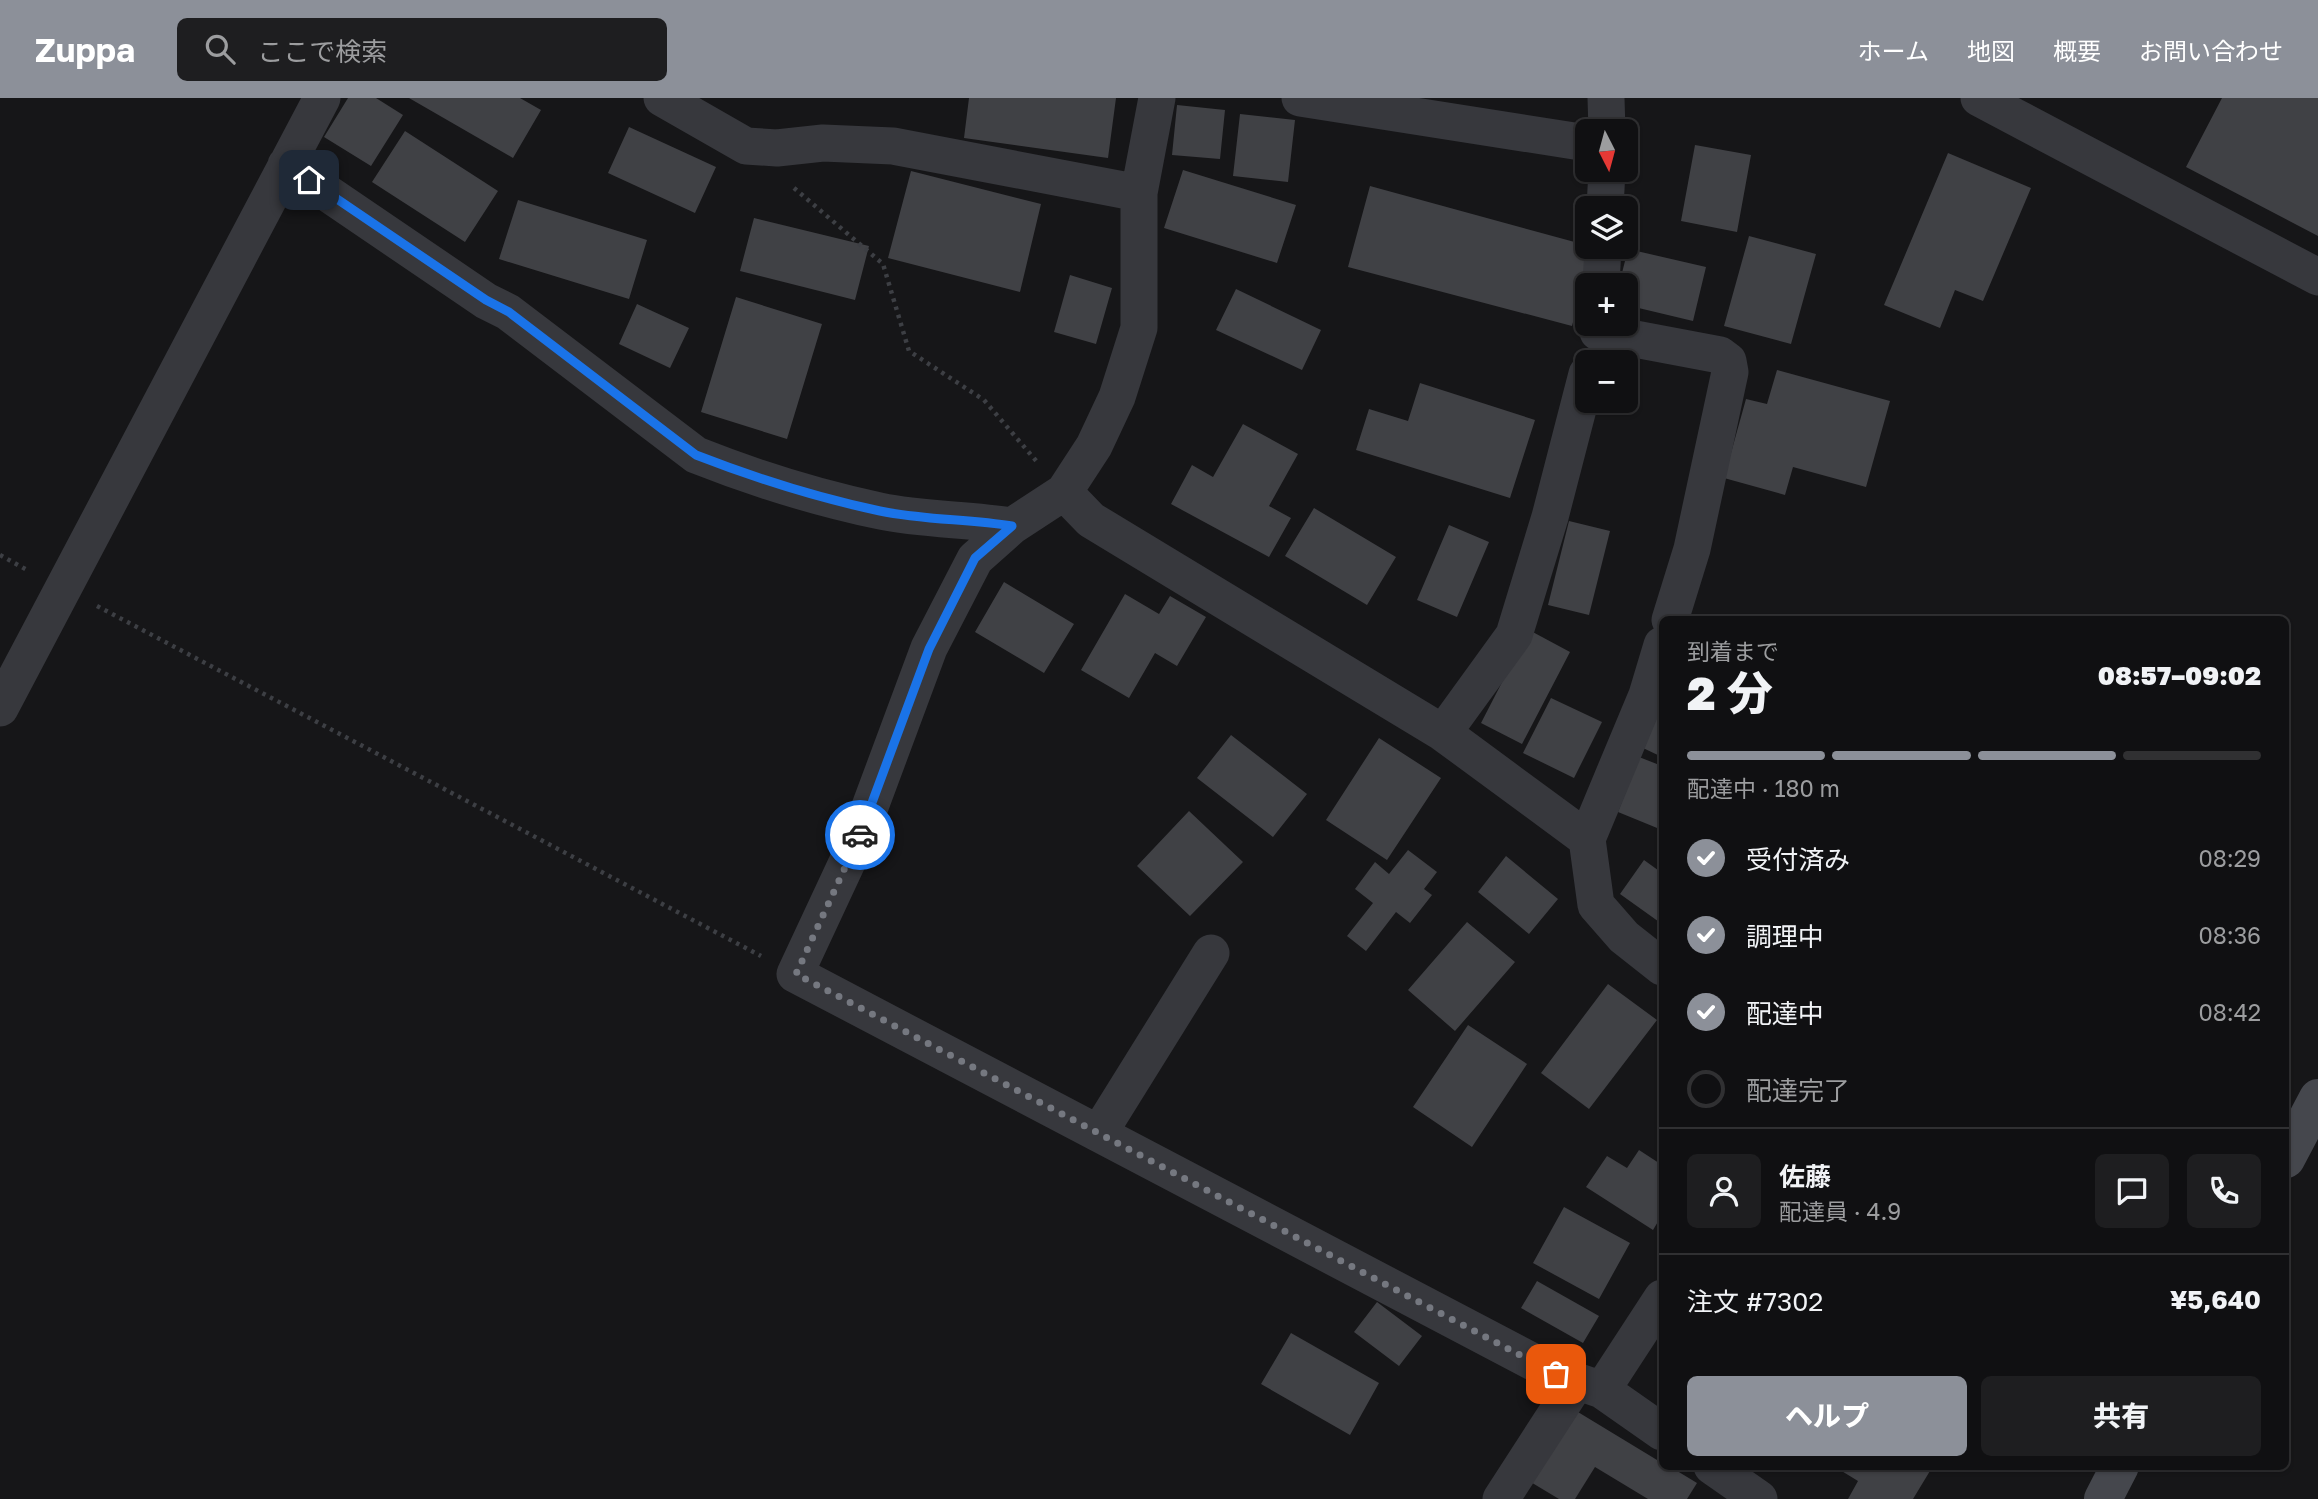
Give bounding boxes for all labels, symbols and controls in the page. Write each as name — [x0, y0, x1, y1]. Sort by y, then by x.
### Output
search box — [177, 18, 667, 81]
text: Zuppa — [35, 30, 135, 69]
icon: search — [201, 30, 239, 68]
text: ここで検索 — [257, 36, 387, 67]
text: ホーム — [1858, 36, 1929, 65]
text: 地図 — [1967, 36, 2015, 65]
text: 概要 — [2053, 36, 2101, 65]
text: お問い合わせ — [2139, 36, 2283, 65]
north arrow — [1575, 119, 1638, 182]
map controls — [1575, 119, 1638, 413]
pin — [279, 150, 339, 210]
icon: home — [290, 161, 328, 199]
button: layers — [1575, 196, 1638, 259]
button: + — [1575, 273, 1638, 336]
button: − — [1575, 350, 1638, 413]
text: 到着まで — [1687, 637, 1779, 665]
text: 08:57–09:02 — [2098, 660, 2261, 691]
text: 2 分 — [1687, 665, 1773, 720]
text: 配達中 · 180 m — [1687, 774, 1840, 802]
courier — [825, 800, 895, 870]
icon: car — [841, 816, 879, 854]
icon: check — [1687, 839, 1725, 877]
text: 受付済み — [1746, 844, 1850, 875]
text: 08:29 — [2199, 844, 2261, 872]
icon: check — [1687, 916, 1725, 954]
text: 調理中 — [1746, 921, 1824, 952]
text: 08:36 — [2198, 921, 2261, 949]
icon: check — [1687, 993, 1725, 1031]
text: 配達中 — [1746, 998, 1824, 1029]
text: 08:42 — [2198, 998, 2261, 1026]
text: 配達完了 — [1746, 1075, 1850, 1106]
button: person — [1687, 1154, 1761, 1228]
button: chat — [2095, 1154, 2169, 1228]
button: phone — [2187, 1154, 2261, 1228]
text: 佐藤 — [1779, 1161, 1831, 1192]
text: 配達員 · 4.9 — [1779, 1197, 1901, 1225]
text: ¥5,640 — [2170, 1284, 2261, 1315]
text: 注文 #7302 — [1687, 1286, 1823, 1317]
pin — [1526, 1344, 1586, 1404]
icon: bag — [1537, 1355, 1575, 1393]
button: ヘルプ — [1687, 1376, 1967, 1456]
button: 共有 — [1981, 1376, 2261, 1456]

